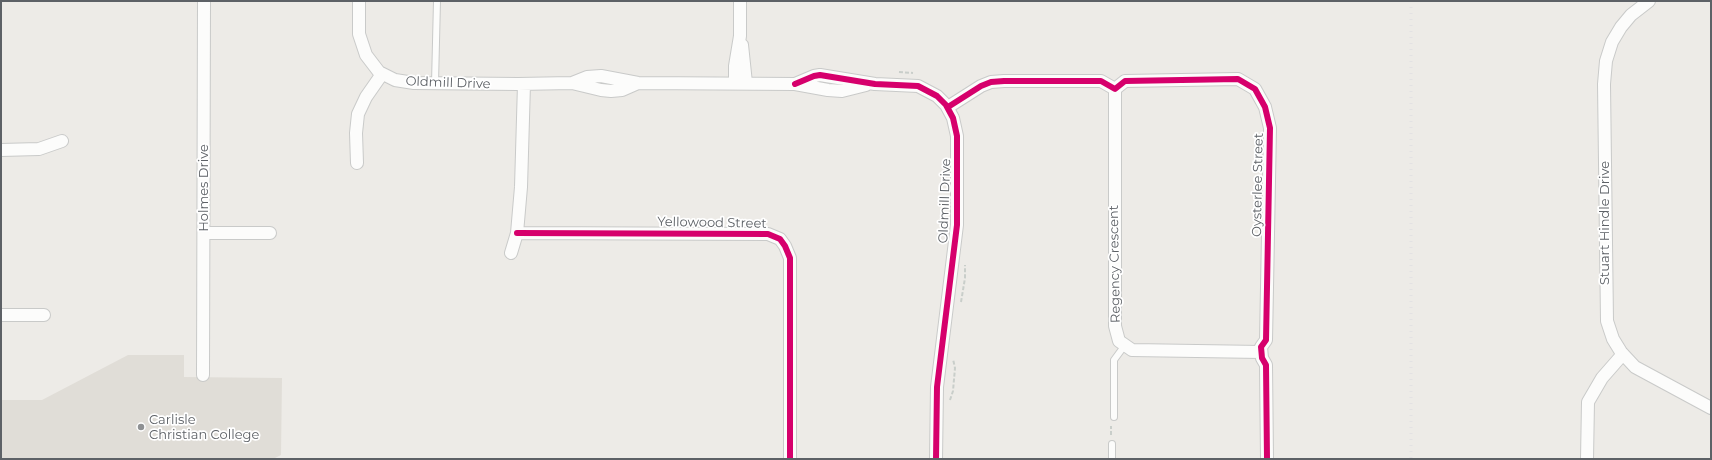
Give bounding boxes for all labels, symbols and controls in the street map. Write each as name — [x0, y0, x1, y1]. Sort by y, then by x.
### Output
street label: Oldmill Drive — [405, 74, 491, 92]
street label: Oysterlee Street — [1249, 133, 1267, 237]
street label: Holmes Drive — [196, 144, 212, 232]
street label: Oldmill Drive — [936, 158, 954, 244]
street label: Stuart Hindle Drive — [1597, 161, 1613, 285]
street label: Regency Crescent — [1106, 205, 1124, 323]
street label: Yellowood Street — [657, 214, 767, 232]
place label: Carlisle Christian College — [149, 412, 259, 443]
marker: Carlisle Christian College — [136, 422, 146, 432]

